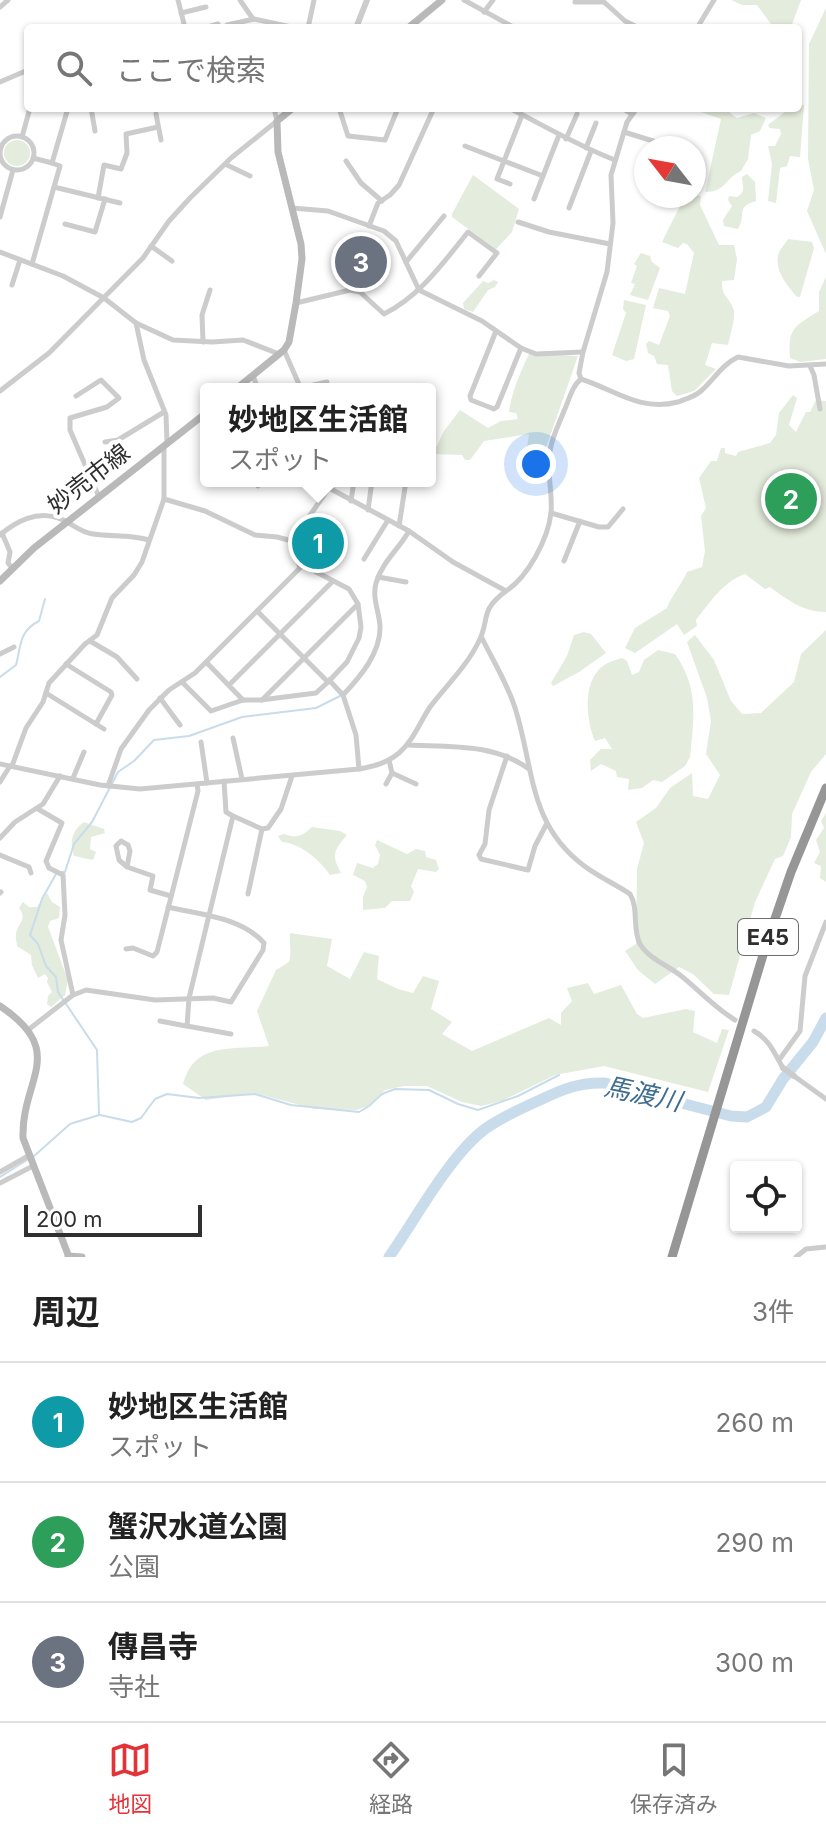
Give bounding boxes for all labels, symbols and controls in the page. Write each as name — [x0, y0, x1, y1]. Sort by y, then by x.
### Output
search box — [24, 24, 802, 112]
icon: search — [52, 46, 96, 90]
text: ここで検索 — [116, 52, 266, 88]
north arrow — [634, 136, 706, 208]
pin: 3 — [335, 232, 387, 292]
popup — [200, 383, 436, 487]
text: 妙地区生活館 — [228, 401, 408, 437]
street label: 妙売市線 — [42, 438, 135, 520]
text: スポット — [228, 444, 332, 475]
your location — [516, 444, 556, 484]
pin: 2 — [765, 469, 817, 529]
pin: 1 — [292, 513, 344, 573]
road number: E45 — [738, 919, 798, 955]
water label: 馬渡川 — [602, 1070, 687, 1117]
map controls — [730, 1161, 802, 1233]
button: locate — [730, 1161, 802, 1233]
scale bar — [24, 1201, 202, 1237]
text: 200 m — [36, 1206, 103, 1232]
text: 周辺 — [32, 1291, 100, 1332]
text: 3件 — [752, 1296, 794, 1327]
text: 妙地区生活館 — [108, 1388, 288, 1424]
text: 1 — [52, 1407, 64, 1438]
text: 260 m — [716, 1407, 794, 1438]
text: スポット — [108, 1431, 212, 1462]
text: 蟹沢水道公園 — [108, 1508, 288, 1544]
text: 2 — [50, 1527, 66, 1558]
text: 290 m — [716, 1527, 794, 1558]
text: 公園 — [108, 1551, 160, 1582]
text: 傳昌寺 — [108, 1628, 198, 1664]
text: 3 — [50, 1647, 66, 1678]
text: 300 m — [715, 1647, 794, 1678]
text: 寺社 — [108, 1671, 160, 1702]
tab: 地図 — [108, 1738, 152, 1818]
tab: 経路 — [369, 1738, 413, 1818]
tab: 保存済み — [630, 1738, 718, 1818]

